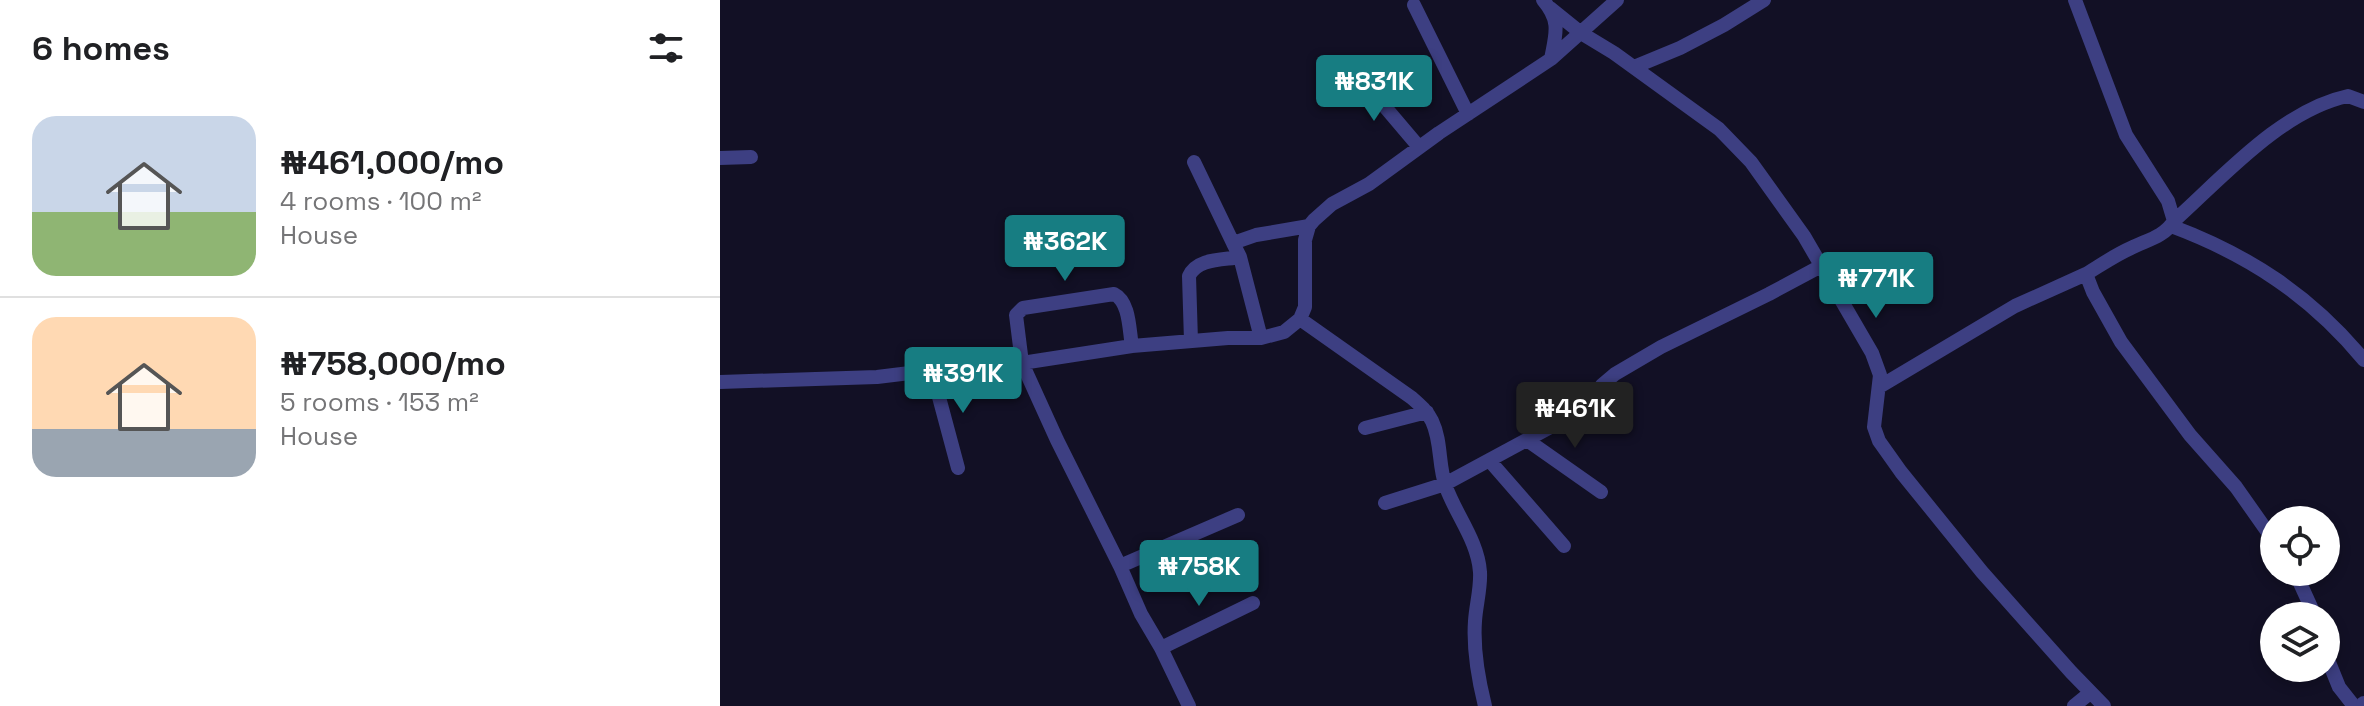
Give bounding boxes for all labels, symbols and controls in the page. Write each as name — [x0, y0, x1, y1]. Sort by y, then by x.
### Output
icon: filters — [644, 26, 688, 70]
text: 6 homes — [32, 27, 170, 70]
pin: ₦831K — [1318, 55, 1430, 123]
text: ₦831K — [1334, 64, 1414, 98]
text: ₦461,000/mo — [280, 141, 504, 184]
icon: home — [96, 148, 192, 244]
text: 4 rooms · 100 m² — [280, 184, 481, 218]
pin: ₦362K — [1009, 215, 1121, 283]
text: House — [280, 218, 358, 252]
text: ₦362K — [1023, 224, 1107, 258]
pin: ₦771K — [1820, 252, 1932, 320]
text: ₦771K — [1837, 261, 1915, 295]
text: ₦758,000/mo — [280, 342, 506, 385]
pin: ₦391K — [907, 347, 1019, 415]
icon: home — [96, 349, 192, 445]
text: ₦391K — [923, 356, 1003, 390]
pin: ₦461K — [1519, 382, 1631, 450]
text: 5 rooms · 153 m² — [280, 385, 479, 419]
text: ₦461K — [1534, 391, 1616, 425]
text: House — [280, 419, 358, 453]
map controls — [2260, 506, 2340, 682]
button: locate — [2260, 506, 2340, 586]
pin: ₦758K — [1143, 540, 1255, 608]
text: ₦758K — [1158, 549, 1240, 583]
button: layers — [2260, 602, 2340, 682]

